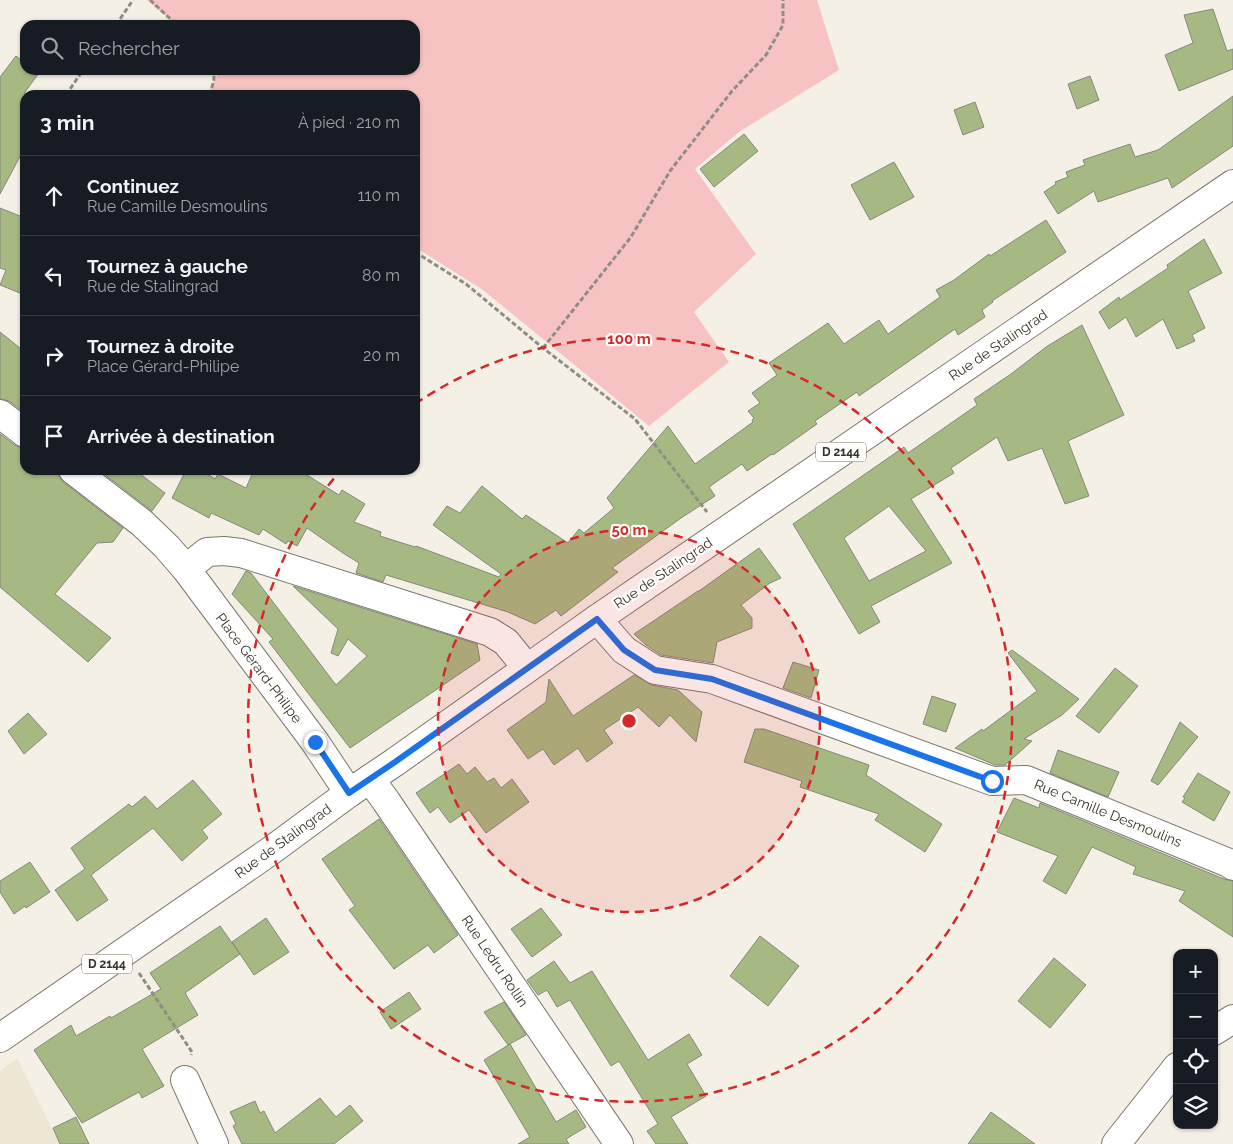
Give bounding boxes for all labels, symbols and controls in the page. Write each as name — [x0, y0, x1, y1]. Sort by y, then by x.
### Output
search box — [20, 20, 420, 75]
icon: search — [38, 34, 66, 62]
text: Rechercher — [78, 37, 180, 59]
text: 3 min — [40, 110, 94, 135]
text: À pied · 210 m — [298, 113, 400, 132]
text: Continuez — [87, 175, 179, 197]
icon: ahead — [40, 182, 68, 210]
text: 110 m — [358, 186, 400, 205]
text: Rue Camille Desmoulins — [87, 197, 268, 216]
text: Tournez à gauche — [87, 255, 248, 277]
icon: left — [40, 262, 68, 290]
text: 80 m — [362, 266, 400, 285]
text: Rue de Stalingrad — [87, 277, 219, 296]
street label: Rue de Stalingrad — [946, 306, 1050, 384]
text: 100 m — [607, 330, 651, 348]
text: Tournez à droite — [87, 335, 234, 357]
icon: right — [40, 342, 68, 370]
text: 20 m — [363, 346, 400, 365]
text: Place Gérard-Philipe — [87, 357, 239, 376]
icon: arrive — [40, 422, 68, 450]
text: Arrivée à destination — [87, 425, 275, 447]
road number: D 2144 — [816, 442, 866, 462]
text: 50 m — [611, 521, 647, 539]
street label: Rue de Stalingrad — [611, 534, 715, 612]
street label: Place Gérard-Philipe — [213, 610, 305, 726]
centre of rings — [620, 712, 638, 730]
route end — [304, 731, 327, 754]
route start — [981, 770, 1004, 793]
street label: Rue Camille Desmoulins — [1032, 776, 1184, 850]
street label: Rue de Stalingrad — [232, 801, 334, 881]
street label: Rue Ledru Rollin — [458, 912, 532, 1010]
map controls — [1173, 949, 1218, 1129]
button: + — [1173, 949, 1218, 994]
road number: D 2144 — [82, 954, 132, 974]
button: − — [1173, 994, 1218, 1039]
button: locate — [1173, 1039, 1218, 1084]
button: layers — [1173, 1084, 1218, 1129]

